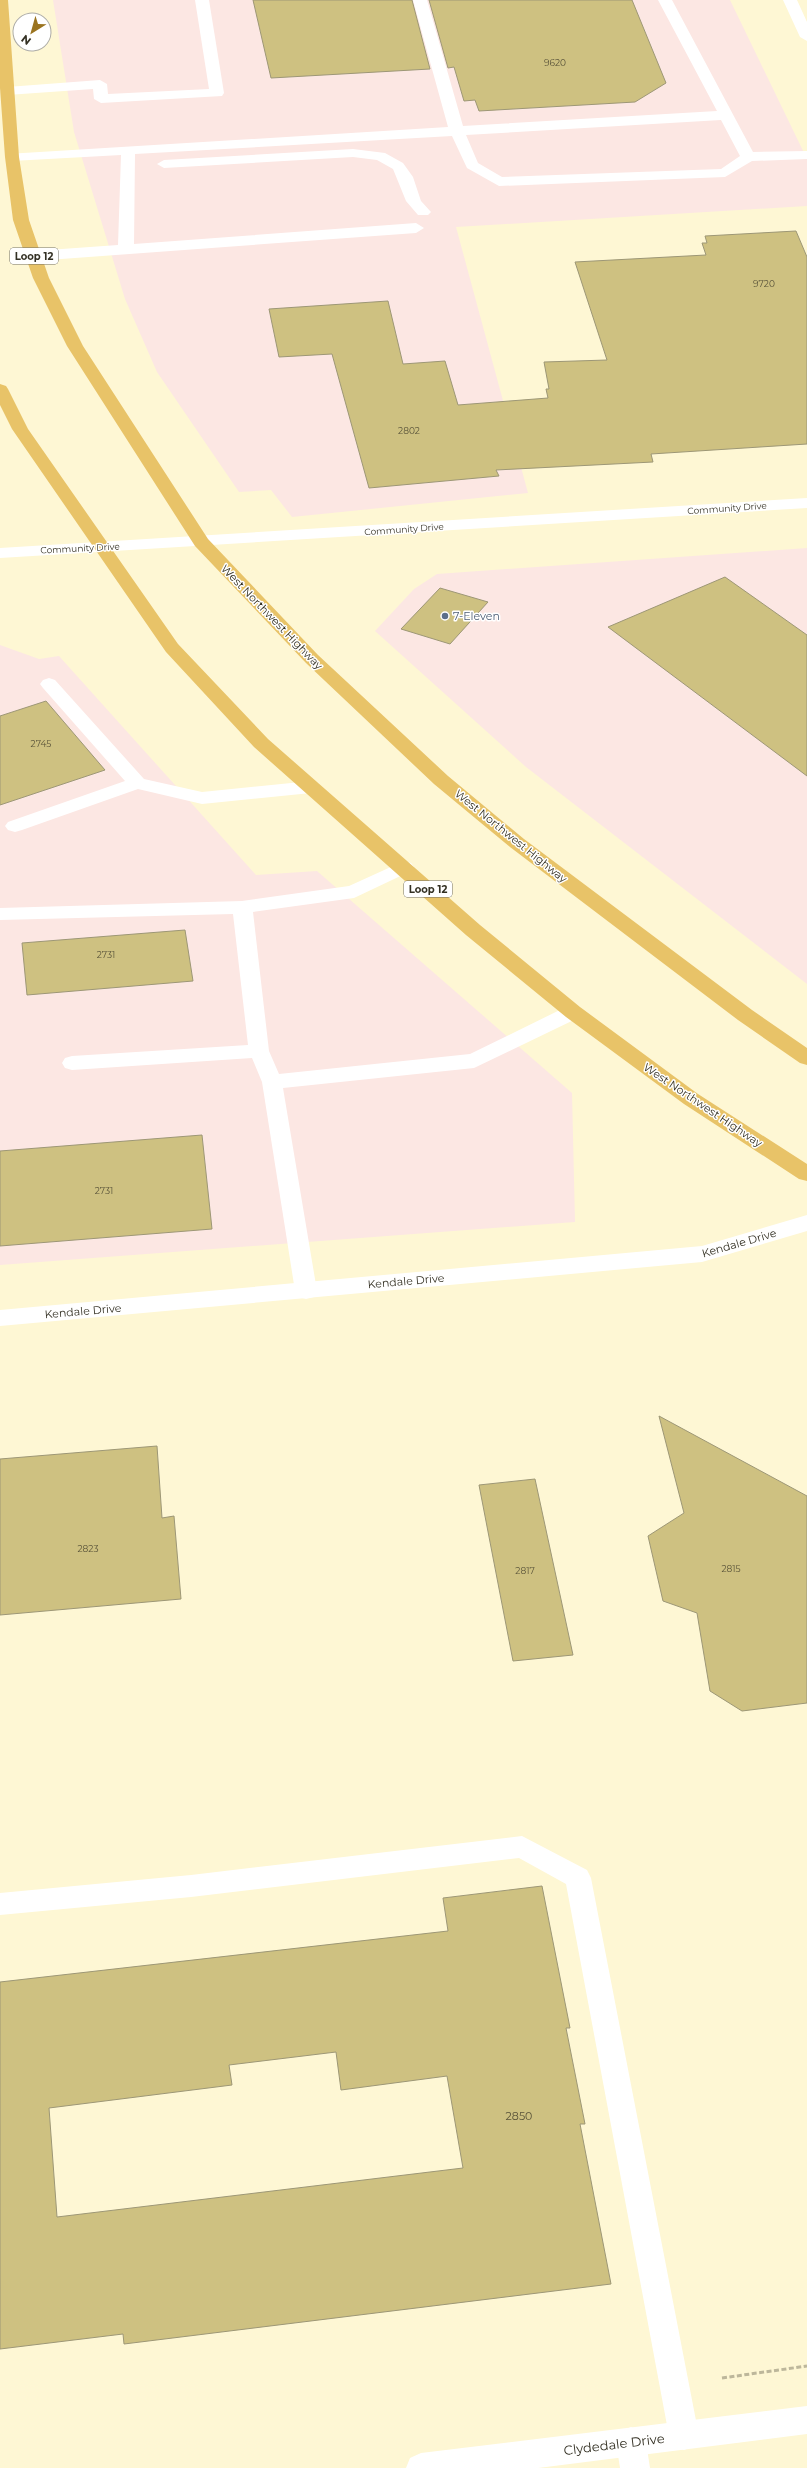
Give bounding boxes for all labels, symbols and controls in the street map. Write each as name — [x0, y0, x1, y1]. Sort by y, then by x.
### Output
north arrow — [12, 12, 52, 52]
text: N — [18, 32, 34, 48]
house number: 9620 — [544, 57, 566, 68]
road number: Loop 12 — [10, 248, 58, 264]
house number: 9720 — [753, 278, 775, 289]
house number: 2802 — [398, 425, 420, 436]
street label: Community Drive — [687, 500, 768, 516]
street label: Community Drive — [364, 521, 445, 537]
street label: Community Drive — [40, 540, 121, 556]
street label: West Northwest Highway — [218, 562, 326, 672]
place label: 7-Eleven — [453, 609, 500, 623]
marker: 7-Eleven — [440, 611, 450, 621]
house number: 2745 — [31, 738, 51, 749]
street label: West Northwest Highway — [452, 786, 570, 886]
road number: Loop 12 — [404, 881, 452, 897]
house number: 2731 — [97, 949, 115, 960]
street label: West Northwest Highway — [641, 1060, 765, 1150]
house number: 2731 — [95, 1185, 113, 1196]
street label: Kendale Drive — [700, 1226, 778, 1260]
street label: Kendale Drive — [367, 1271, 445, 1291]
street label: Kendale Drive — [44, 1301, 122, 1321]
house number: 2823 — [77, 1543, 99, 1554]
house number: 2815 — [721, 1563, 741, 1574]
house number: 2817 — [515, 1565, 535, 1576]
house number: 2850 — [506, 2109, 532, 2123]
street label: Clydedale Drive — [563, 2430, 665, 2458]

